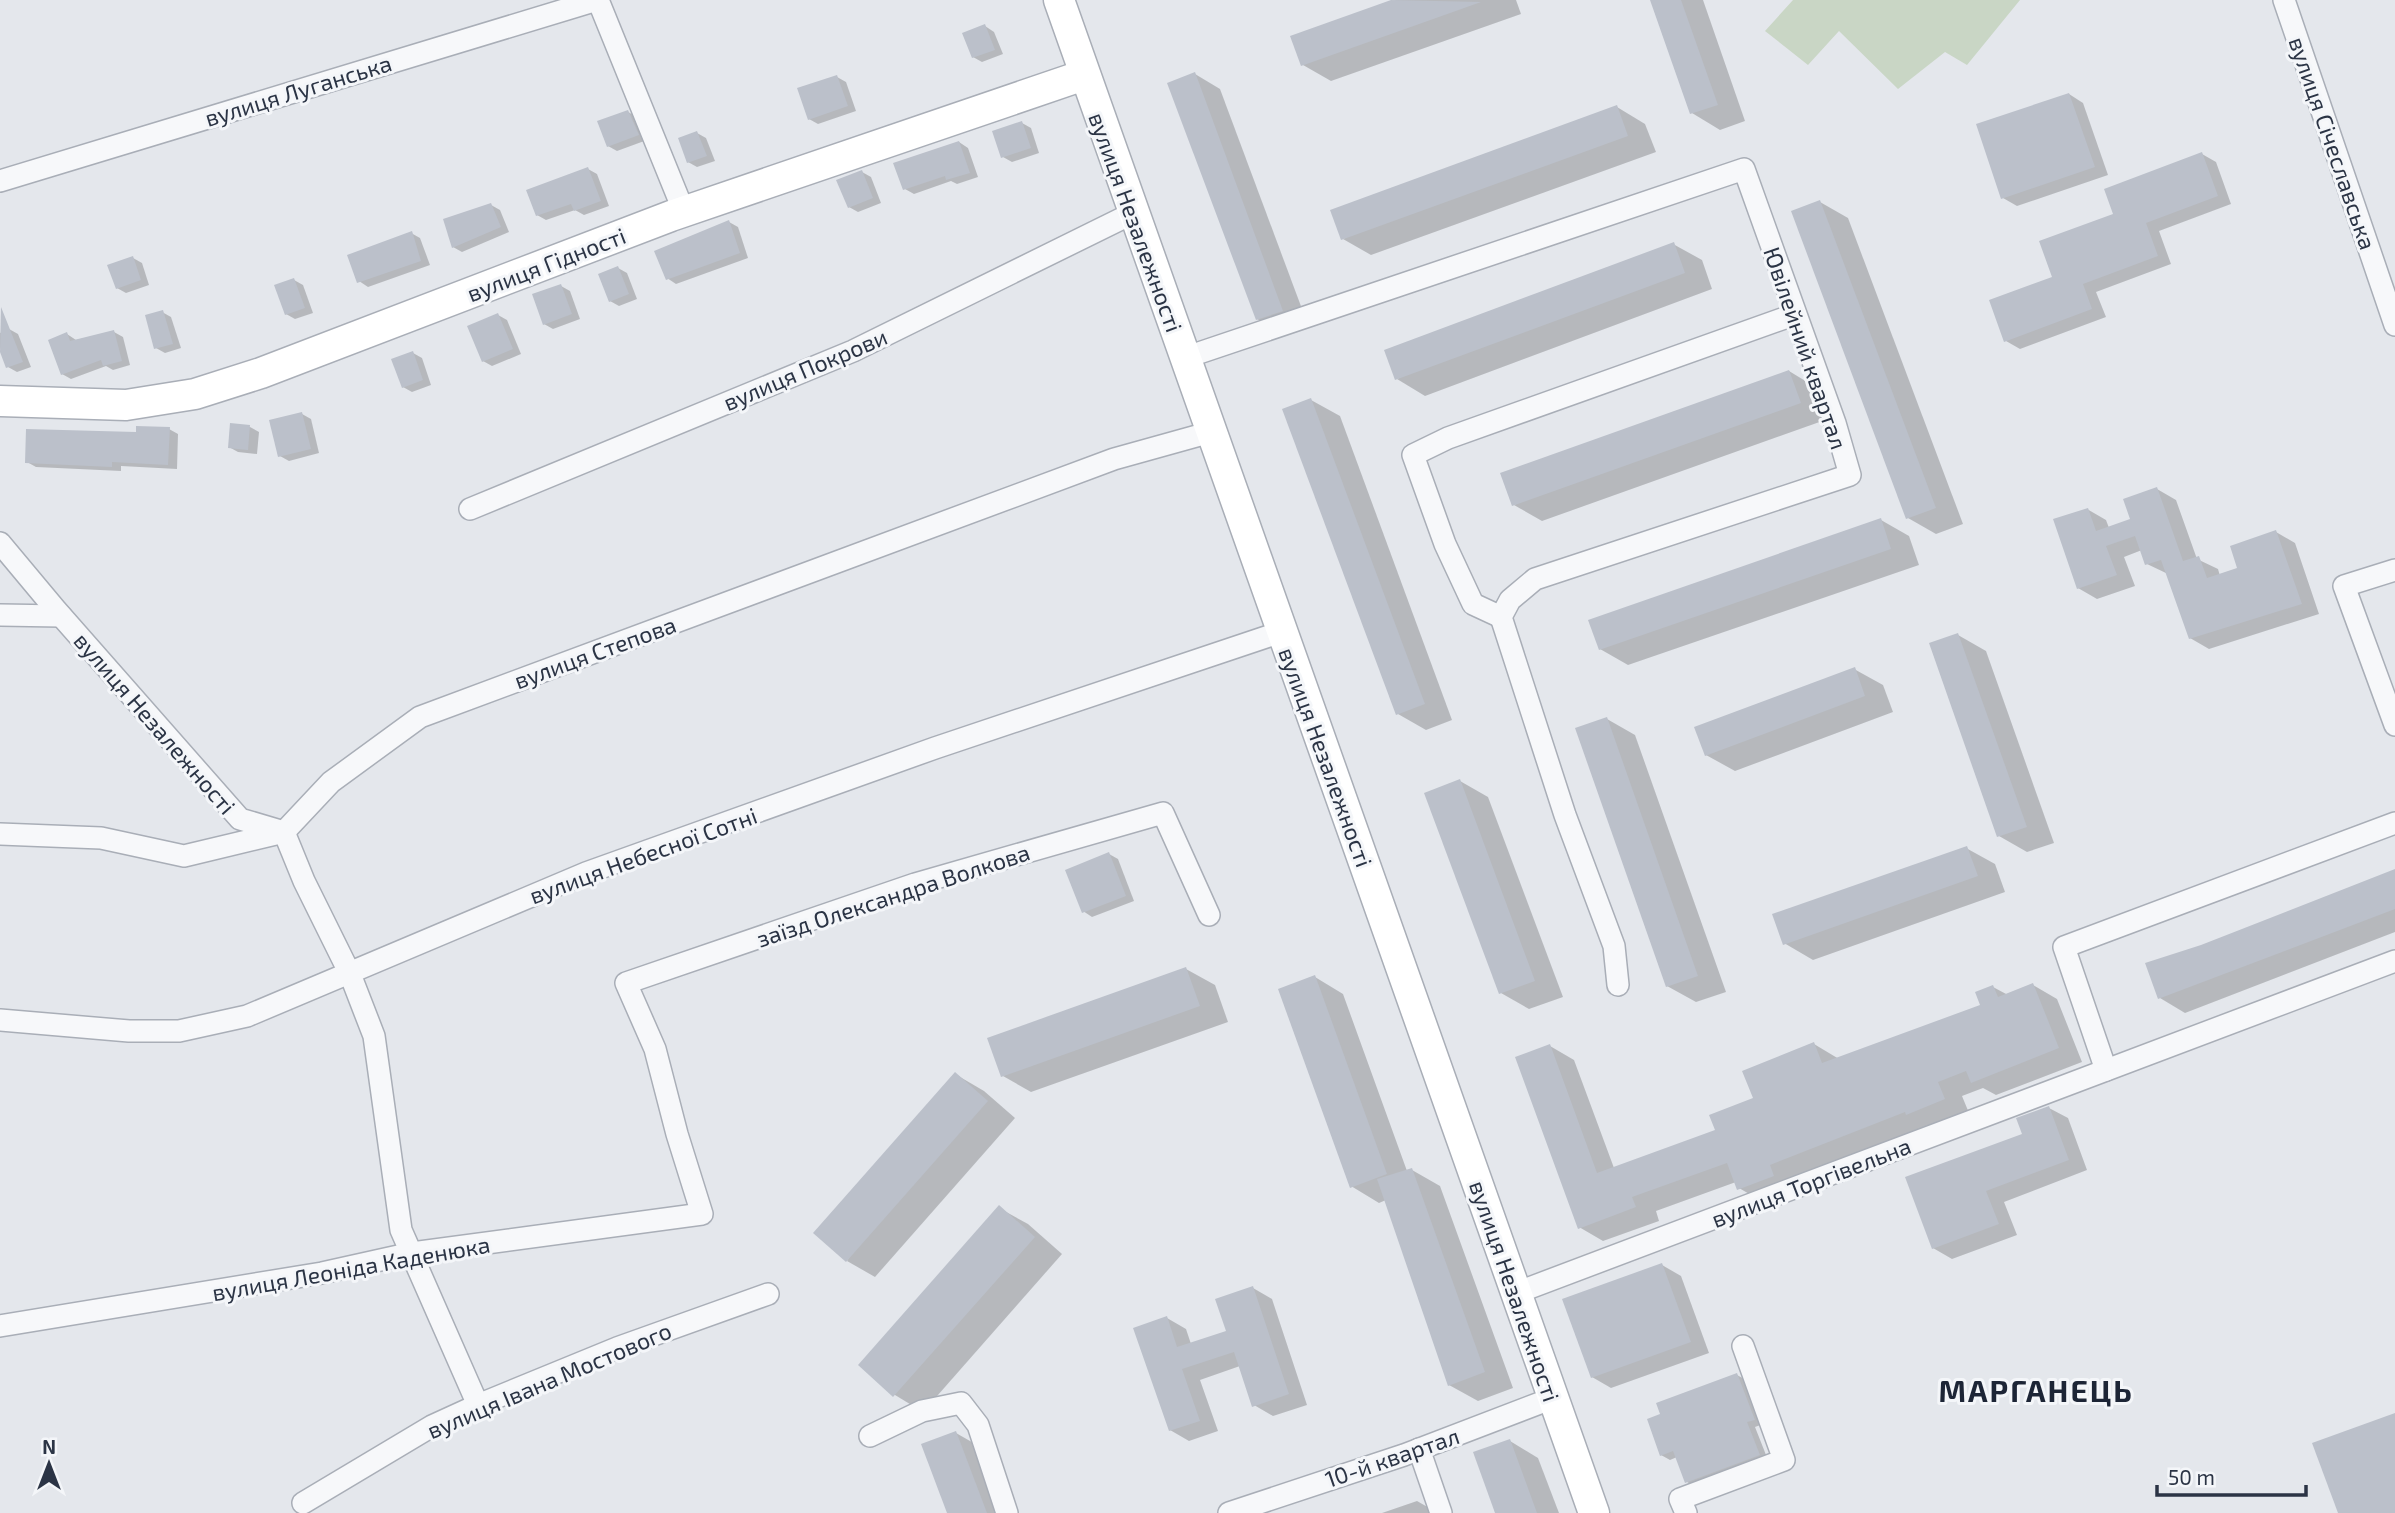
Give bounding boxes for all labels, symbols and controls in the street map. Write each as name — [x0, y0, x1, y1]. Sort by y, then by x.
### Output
street label: вулиця Січеславська — [2282, 33, 2383, 253]
street label: вулиця Луганська — [201, 48, 395, 133]
street label: вулиця Незалежності — [1082, 108, 1189, 336]
street label: вулиця Гідності — [463, 221, 630, 308]
street label: Ювілейний квартал — [1758, 243, 1854, 453]
street label: вулиця Покрови — [719, 322, 892, 417]
street label: вулиця Степова — [510, 610, 680, 695]
street label: вулиця Незалежності — [68, 626, 242, 820]
street label: вулиця Незалежності — [1272, 643, 1379, 871]
street label: вулиця Небесної Сотні — [525, 801, 761, 910]
street label: заїзд Олександра Волкова — [753, 838, 1033, 952]
street label: вулиця Торгівельна — [1707, 1131, 1915, 1234]
street label: вулиця Незалежності — [1463, 1177, 1566, 1406]
street label: вулиця Леоніда Каденюка — [210, 1230, 492, 1307]
street label: вулиця Івана Мостового — [423, 1316, 676, 1445]
district label: МАРГАНЕЦЬ — [1938, 1372, 2134, 1408]
street label: 10-й квартал — [1321, 1421, 1463, 1493]
north arrow — [14, 1429, 84, 1499]
text: N — [42, 1435, 56, 1458]
scale bar — [2157, 1454, 2306, 1498]
text: 50 m — [2168, 1464, 2215, 1489]

